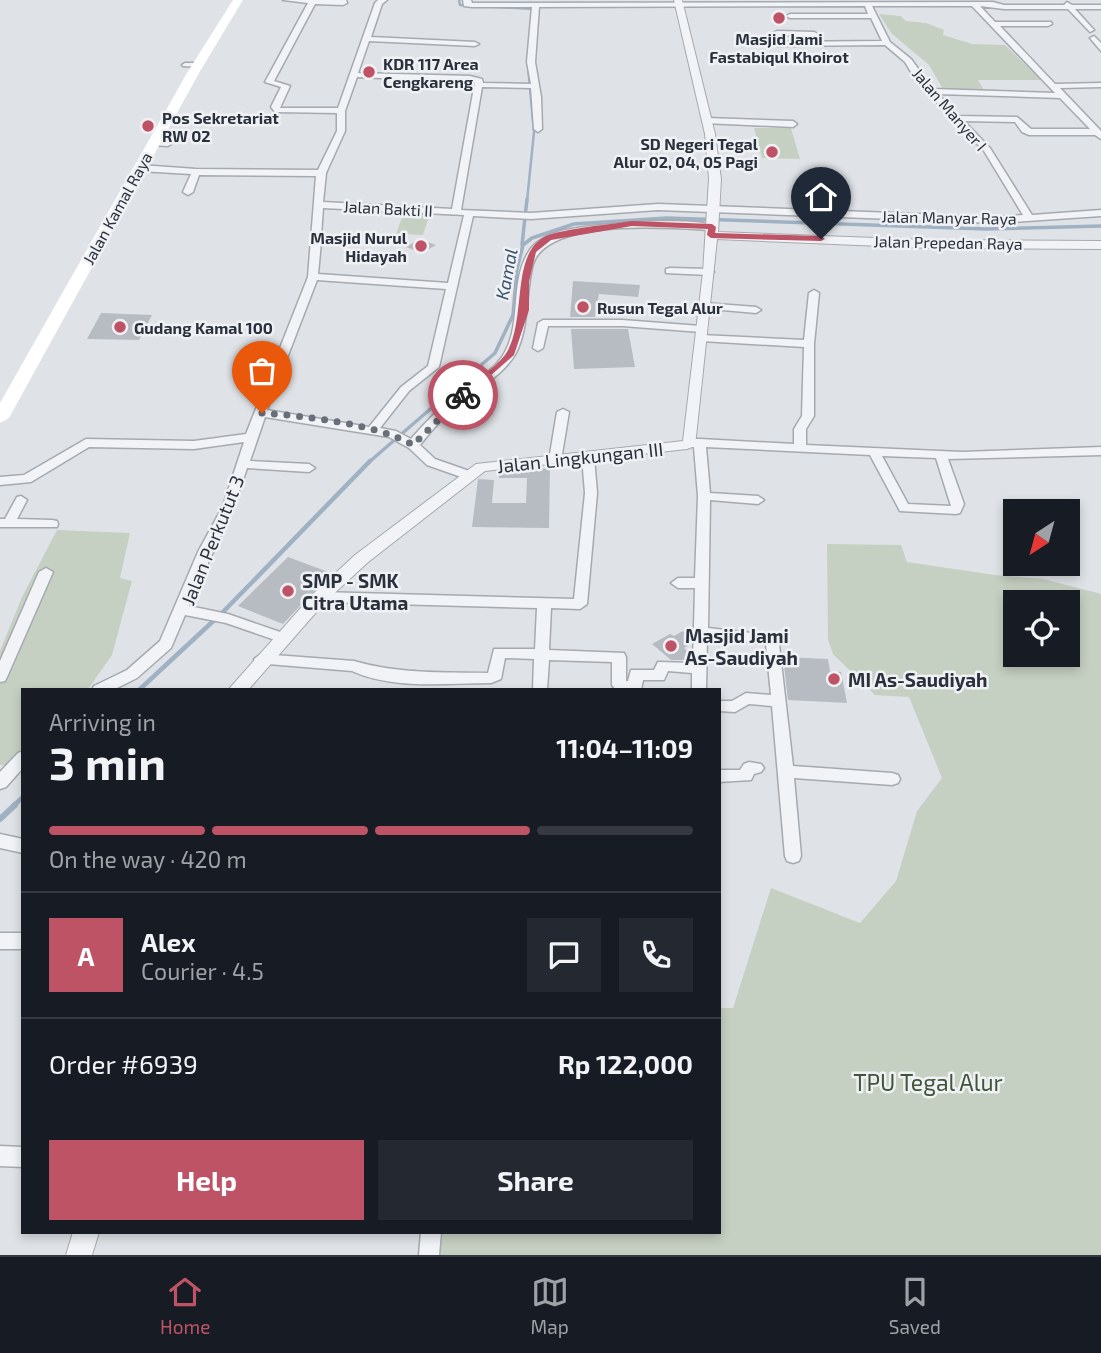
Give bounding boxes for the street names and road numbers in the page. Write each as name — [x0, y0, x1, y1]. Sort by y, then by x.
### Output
street label: Jalan Manyer I — [909, 64, 991, 154]
street label: Jalan Kamal Raya — [78, 149, 156, 267]
street label: Jalan Bakti II — [343, 196, 433, 220]
street label: Jalan Manyar Raya — [881, 206, 1017, 228]
street label: Jalan Prepedan Raya — [873, 231, 1023, 253]
street label: Jalan Lingkungan III — [496, 437, 664, 477]
street label: Jalan Perkutut 3 — [176, 472, 248, 608]

